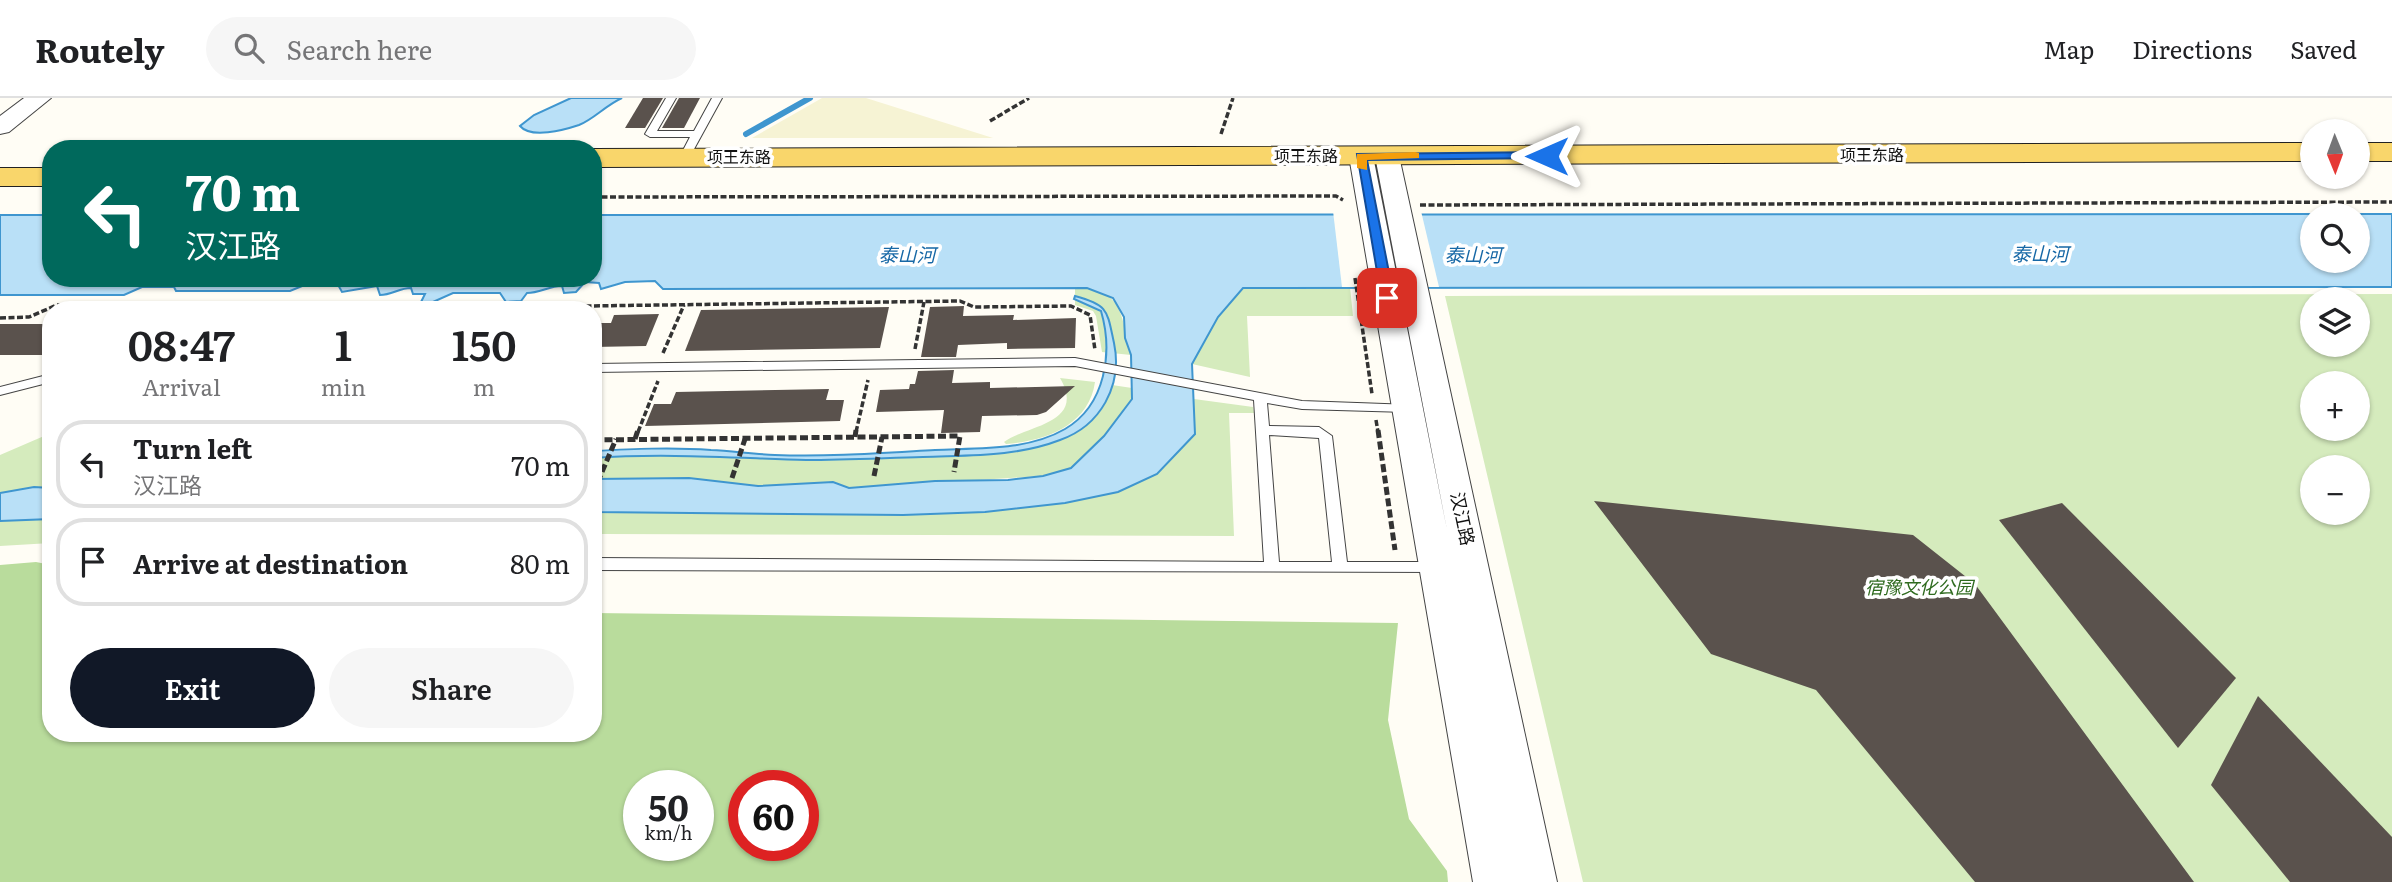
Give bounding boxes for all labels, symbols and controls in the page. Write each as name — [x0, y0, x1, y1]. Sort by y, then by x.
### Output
search box — [206, 17, 696, 80]
text: Routely — [35, 24, 164, 73]
icon: search — [230, 29, 268, 67]
text: Search here — [286, 29, 432, 68]
text: Map — [2043, 31, 2094, 66]
text: Directions — [2132, 31, 2252, 66]
text: Saved — [2290, 31, 2357, 66]
position arrow — [1510, 119, 1584, 193]
north arrow — [2300, 119, 2370, 189]
map controls — [2300, 119, 2370, 525]
street label: 项王东路 — [1840, 142, 1904, 166]
street label: 项王东路 — [1274, 143, 1338, 167]
street label: 项王东路 — [707, 144, 771, 168]
text: 70 m — [185, 153, 300, 226]
icon: left — [70, 168, 161, 259]
button: search — [2300, 203, 2370, 273]
text: 汉江路 — [185, 220, 281, 268]
water label: 泰山河 — [2011, 239, 2072, 267]
water label: 泰山河 — [878, 240, 939, 268]
water label: 泰山河 — [1444, 240, 1505, 268]
pin — [1357, 268, 1417, 328]
icon: arrive — [1368, 279, 1406, 317]
button: layers — [2300, 287, 2370, 357]
text: 08:47 — [128, 312, 235, 374]
text: 1 — [335, 312, 352, 374]
text: 150 — [452, 312, 516, 374]
text: Arrival — [142, 369, 221, 403]
text: min — [321, 369, 366, 403]
text: m — [473, 369, 495, 403]
button: + — [2300, 371, 2370, 441]
text: Turn left — [133, 428, 252, 467]
icon: left — [74, 445, 112, 483]
text: 70 m — [511, 445, 570, 484]
button: − — [2300, 455, 2370, 525]
text: 汉江路 — [133, 467, 202, 501]
street label: 汉江路 — [1445, 489, 1482, 548]
icon: arrive — [74, 543, 112, 581]
text: Arrive at destination — [133, 543, 408, 582]
text: 80 m — [510, 543, 570, 582]
park label: 宿豫文化公园 — [1865, 573, 1976, 600]
button: Exit — [70, 648, 315, 728]
button: Share — [329, 648, 574, 728]
speed limit sign: 60 — [728, 770, 819, 861]
text: 50 — [648, 780, 689, 832]
text: km/h — [645, 819, 692, 846]

